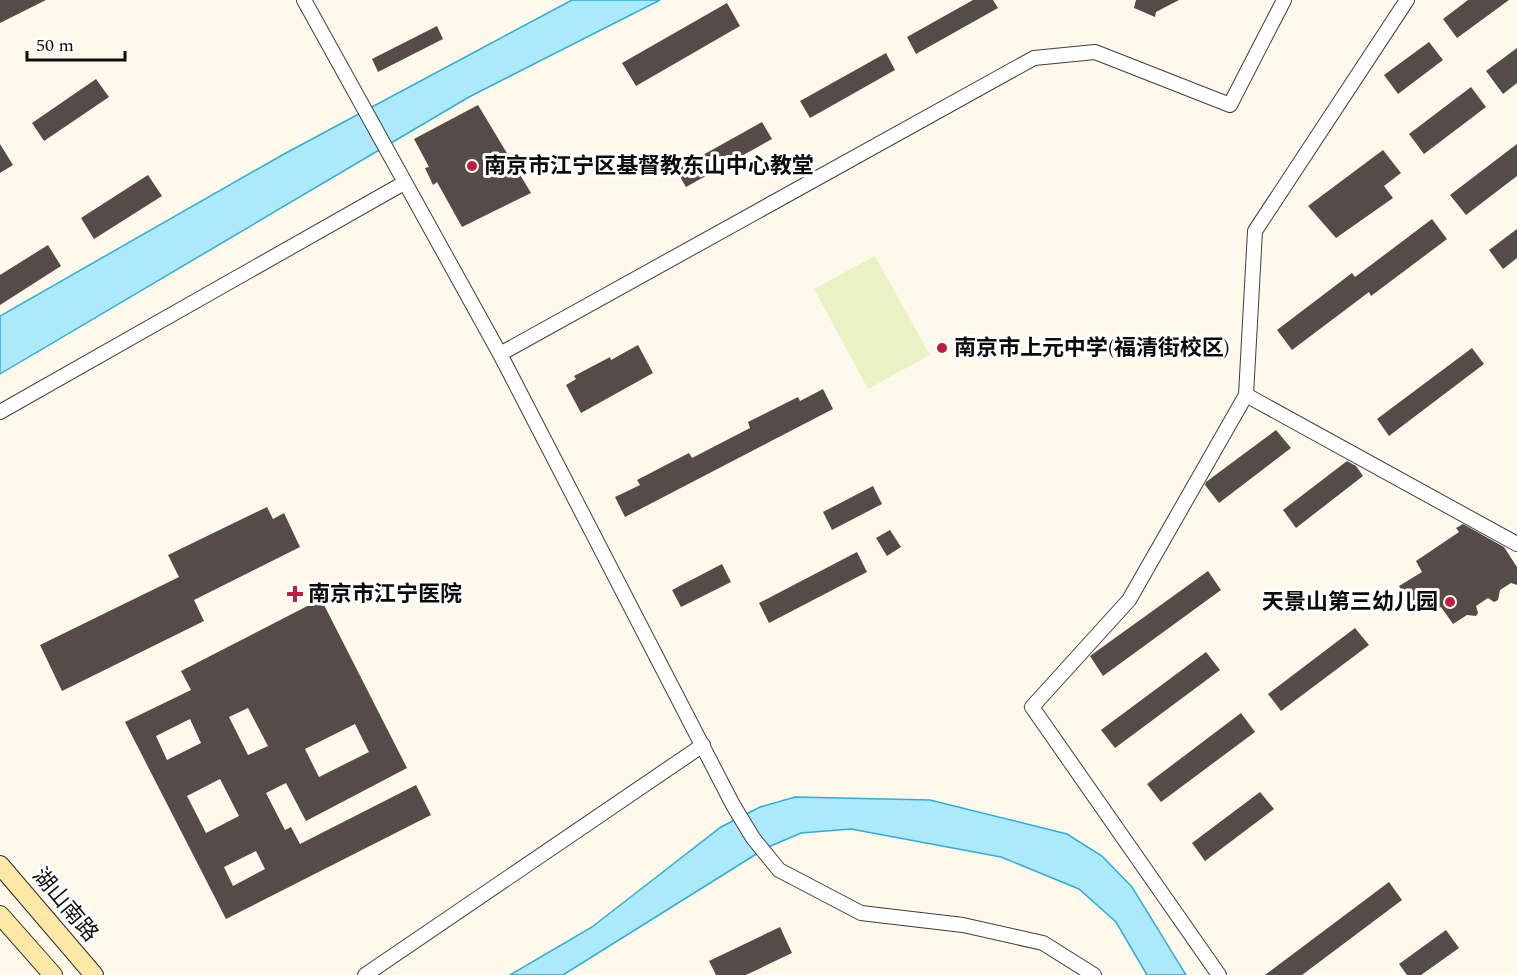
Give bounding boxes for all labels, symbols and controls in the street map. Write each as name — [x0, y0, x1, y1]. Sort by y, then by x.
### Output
scale bar — [27, 24, 124, 62]
text: 50 m — [36, 32, 74, 59]
place label: 南京市江宁区基督教东山中心教堂 — [484, 150, 814, 183]
marker: 南京市江宁区基督教东山中心教堂 — [465, 159, 479, 173]
place label: 南京市上元中学(福清街校区) — [954, 332, 1230, 365]
marker: 南京市上元中学(福清街校区) — [935, 341, 949, 355]
place label: 南京市江宁医院 — [308, 578, 462, 611]
marker: 南京市江宁医院 — [286, 585, 304, 603]
place label: 天景山第三幼儿园 — [1262, 586, 1438, 619]
marker: 天景山第三幼儿园 — [1443, 595, 1457, 609]
street label: 湖山南路 — [24, 861, 106, 949]

